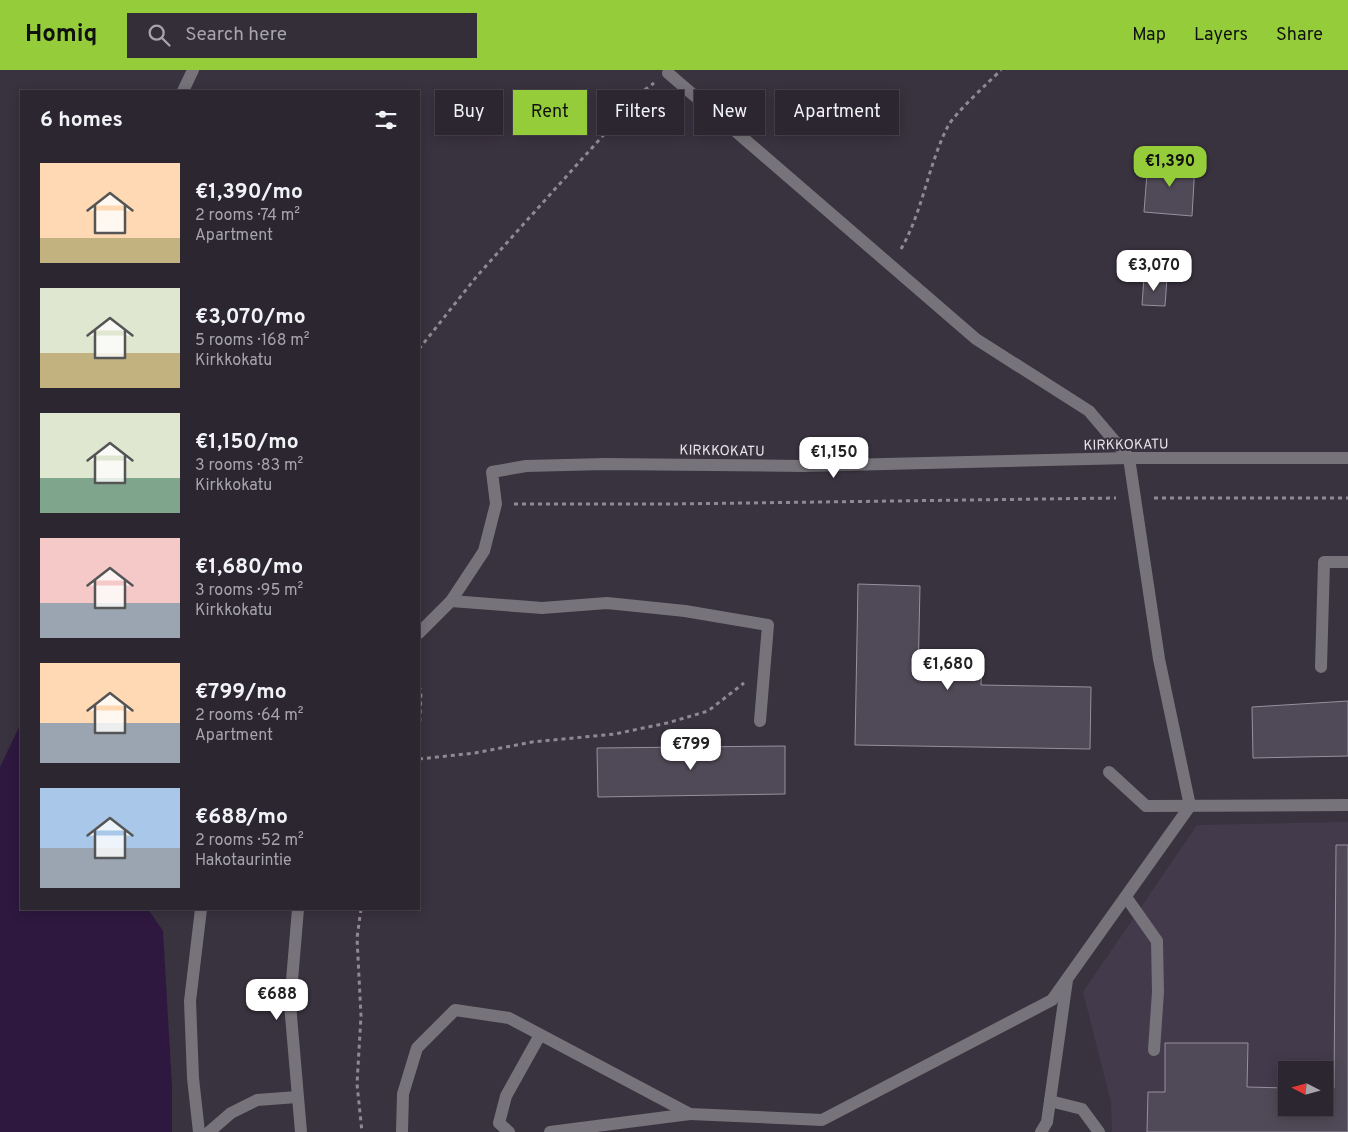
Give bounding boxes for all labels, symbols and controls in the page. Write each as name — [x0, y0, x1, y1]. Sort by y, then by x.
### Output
search box — [127, 13, 477, 58]
text: Homiq — [25, 20, 97, 50]
icon: search — [145, 21, 173, 49]
text: Search here — [185, 23, 287, 47]
text: Map — [1132, 24, 1166, 47]
text: Layers — [1194, 24, 1248, 47]
text: Share — [1276, 24, 1323, 47]
chip: Buy — [435, 90, 503, 135]
chip: Rent — [513, 90, 587, 135]
chip: Filters — [597, 90, 684, 135]
chip: New — [694, 90, 765, 135]
chip: Apartment — [775, 90, 899, 135]
icon: filters — [372, 106, 400, 134]
text: 6 homes — [40, 107, 123, 134]
pin: €1,390 — [1129, 146, 1211, 188]
text: €1,390 — [1145, 152, 1195, 172]
text: €1,390/mo — [195, 179, 303, 206]
icon: home — [80, 183, 140, 243]
text: 2 rooms · 74 m² — [195, 206, 300, 226]
text: Apartment — [195, 226, 273, 246]
pin: €3,070 — [1113, 250, 1195, 292]
text: €3,070 — [1128, 256, 1180, 276]
text: €3,070/mo — [195, 304, 306, 331]
icon: home — [80, 308, 140, 368]
text: 5 rooms · 168 m² — [195, 331, 310, 351]
text: Kirkkokatu — [195, 351, 272, 371]
text: €1,150/mo — [195, 429, 299, 456]
icon: home — [80, 433, 140, 493]
pin: €1,150 — [793, 436, 875, 479]
street label: KIRKKOKATU — [1083, 436, 1169, 455]
street label: KIRKKOKATU — [679, 442, 765, 461]
text: €1,150 — [810, 443, 858, 463]
text: 3 rooms · 83 m² — [195, 456, 303, 476]
text: Kirkkokatu — [195, 476, 272, 496]
text: €1,680/mo — [195, 554, 303, 581]
icon: home — [80, 558, 140, 618]
text: 3 rooms · 95 m² — [195, 581, 303, 601]
text: Kirkkokatu — [195, 601, 272, 621]
pin: €1,680 — [907, 648, 989, 691]
text: €1,680 — [923, 655, 973, 675]
text: €799/mo — [195, 679, 287, 706]
icon: home — [80, 683, 140, 743]
text: 2 rooms · 64 m² — [195, 706, 304, 726]
text: Apartment — [195, 726, 273, 746]
pin: €799 — [661, 728, 721, 771]
text: €799 — [672, 735, 710, 755]
text: €688/mo — [195, 804, 288, 831]
icon: home — [80, 808, 140, 868]
text: 2 rooms · 52 m² — [195, 831, 304, 851]
text: Hakotaurintie — [195, 851, 292, 871]
pin: €688 — [247, 978, 307, 1021]
text: €688 — [257, 985, 297, 1005]
north arrow — [1278, 1061, 1332, 1116]
map controls — [1278, 1061, 1333, 1116]

